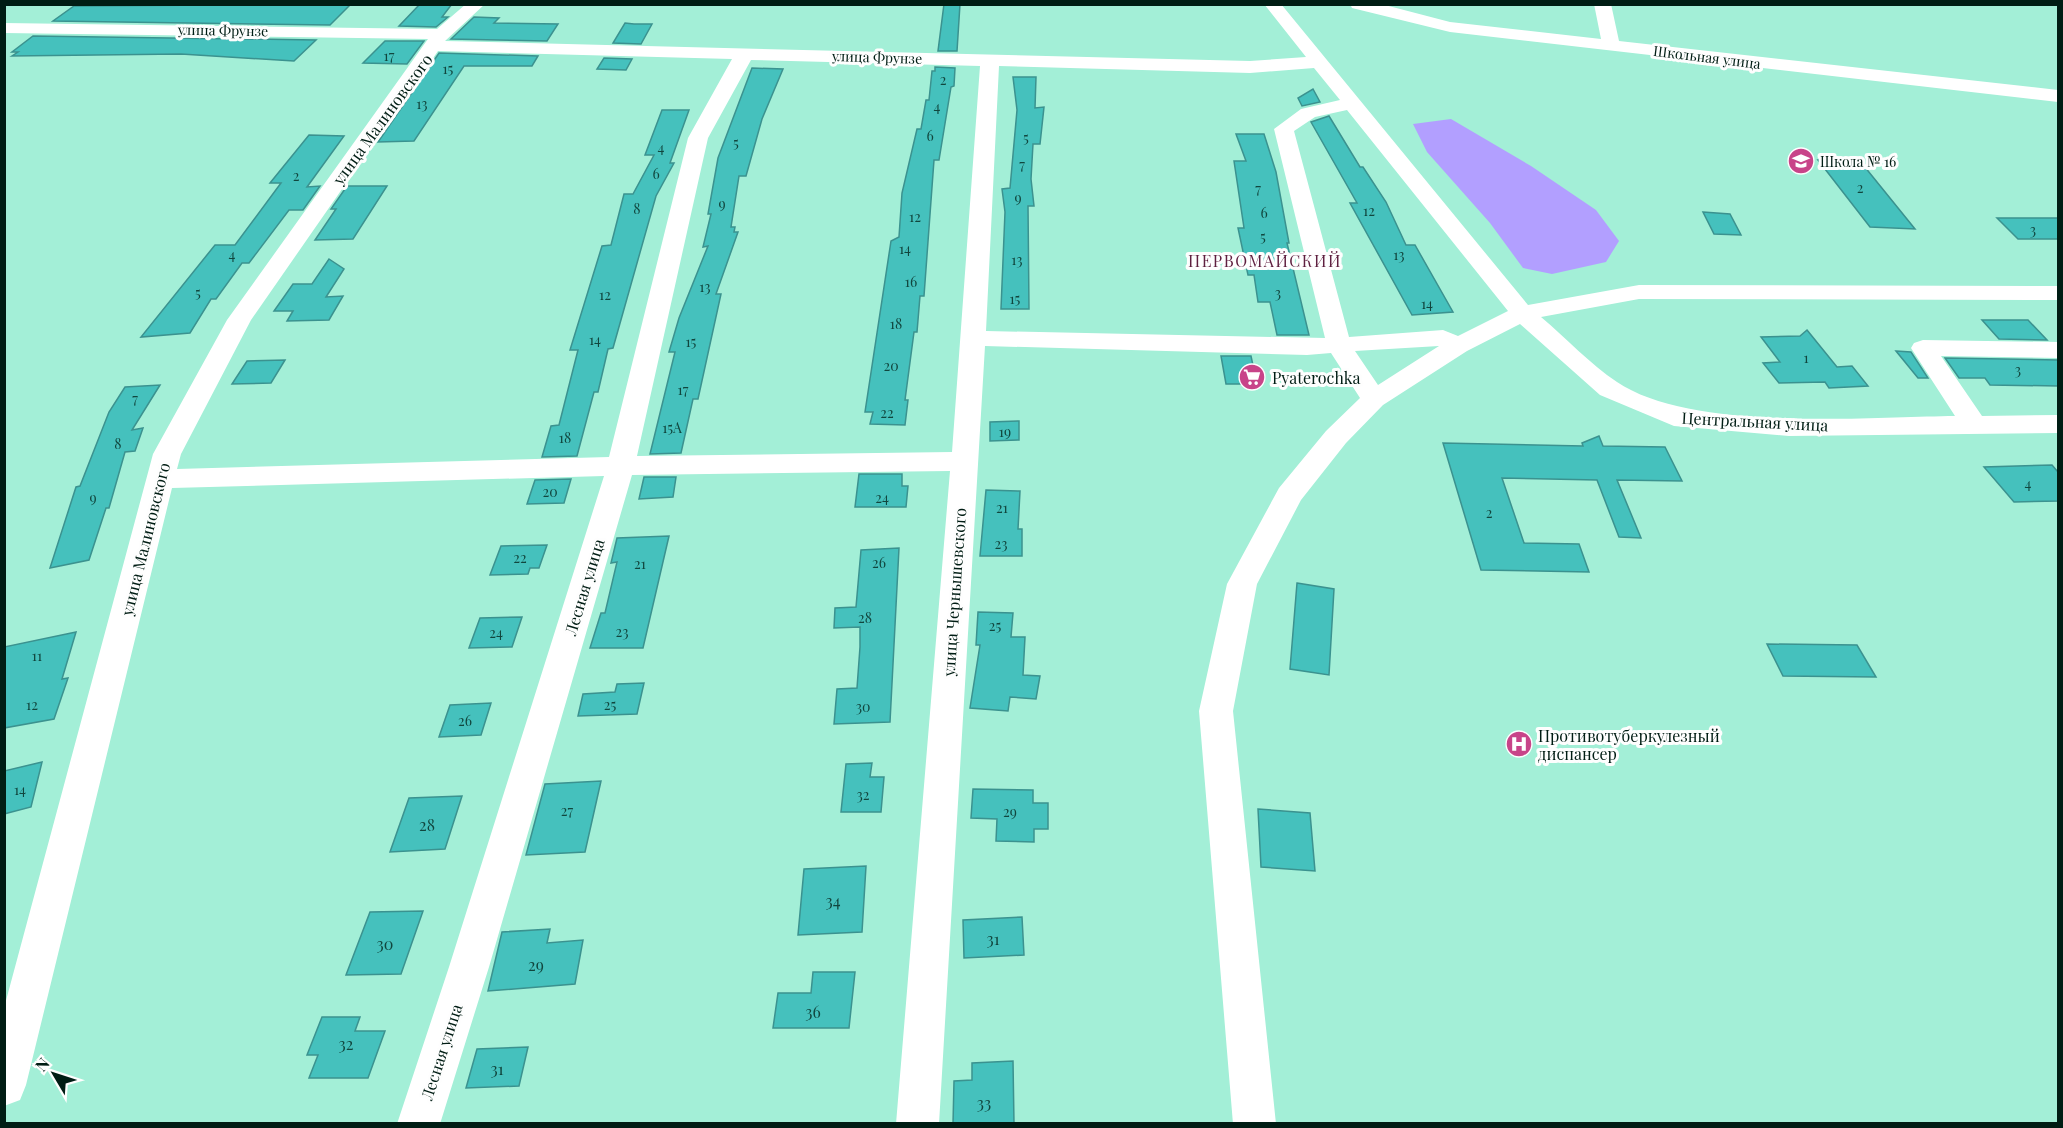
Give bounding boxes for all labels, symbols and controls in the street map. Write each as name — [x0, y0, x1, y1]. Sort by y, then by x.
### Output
street label: улица Фрунзе — [177, 20, 268, 40]
street label: Школьная улица — [1652, 41, 1762, 73]
house number: 17 — [384, 46, 395, 65]
street label: улица Фрунзе — [831, 46, 922, 68]
street label: улица Малиновского — [327, 49, 437, 189]
house number: 15 — [443, 59, 454, 78]
house number: 2 — [940, 70, 947, 89]
house number: 13 — [416, 94, 428, 113]
house number: 4 — [934, 97, 941, 116]
house number: 6 — [926, 126, 934, 145]
house number: 5 — [1023, 128, 1029, 147]
house number: 5 — [733, 133, 739, 152]
house number: 4 — [658, 138, 665, 157]
school or university icon: Школа № 16 — [1786, 146, 1816, 176]
place label: Школа № 16 — [1820, 152, 1896, 171]
house number: 7 — [1019, 155, 1025, 174]
house number: 6 — [652, 164, 660, 183]
house number: 2 — [293, 166, 300, 185]
house number: 2 — [1857, 178, 1864, 197]
house number: 7 — [1255, 179, 1261, 198]
house number: 9 — [1014, 188, 1022, 207]
house number: 9 — [718, 194, 726, 213]
house number: 8 — [633, 199, 641, 218]
house number: 12 — [1363, 201, 1375, 220]
house number: 6 — [1260, 203, 1268, 222]
house number: 12 — [909, 207, 921, 226]
house number: 3 — [2030, 220, 2036, 239]
house number: 5 — [1260, 227, 1266, 246]
house number: 14 — [899, 239, 911, 258]
house number: 4 — [229, 245, 236, 264]
house number: 13 — [1393, 245, 1405, 264]
house number: 13 — [1011, 250, 1023, 269]
district label: ПЕРВОМАЙСКИЙ — [1188, 250, 1342, 271]
house number: 16 — [905, 272, 917, 291]
house number: 13 — [699, 277, 711, 296]
house number: 5 — [195, 283, 201, 302]
house number: 3 — [1275, 283, 1281, 302]
house number: 12 — [599, 285, 611, 304]
house number: 15 — [1010, 289, 1021, 308]
house number: 14 — [1421, 294, 1433, 313]
house number: 18 — [890, 314, 902, 333]
house number: 14 — [589, 330, 601, 349]
house number: 15 — [686, 332, 697, 351]
house number: 1 — [1803, 348, 1809, 367]
house number: 20 — [883, 356, 899, 375]
house number: 3 — [2015, 360, 2021, 379]
supermarket icon: Pyaterochka — [1237, 362, 1267, 392]
place label: Pyaterochka — [1272, 367, 1360, 388]
house number: 17 — [678, 380, 689, 399]
house number: 7 — [132, 389, 138, 408]
house number: 22 — [880, 403, 894, 422]
street label: Центральная улица — [1681, 407, 1829, 435]
house number: 15А — [662, 418, 682, 437]
house number: 19 — [999, 422, 1011, 441]
house number: 18 — [559, 428, 571, 447]
house number: 8 — [114, 434, 122, 453]
street label: улица Малиновского — [116, 460, 174, 619]
house number: 4 — [2025, 474, 2032, 493]
house number: 20 — [542, 482, 558, 501]
house number: 9 — [89, 488, 97, 507]
house number: 24 — [875, 488, 889, 507]
house number: 21 — [996, 498, 1008, 517]
house number: 2 — [1486, 503, 1493, 522]
street label: улица Чернышевского — [938, 507, 970, 678]
house number: 23 — [994, 534, 1008, 553]
street label: Лесная улица — [559, 536, 609, 639]
house number: 22 — [513, 548, 527, 567]
house number: 26 — [872, 553, 886, 572]
house number: 21 — [634, 554, 646, 573]
house number: 28 — [858, 608, 872, 627]
house number: 25 — [989, 616, 1001, 635]
house number: 23 — [615, 622, 629, 641]
house number: 24 — [489, 623, 503, 642]
house number: 11 — [32, 646, 42, 665]
house number: 12 — [26, 695, 38, 714]
house number: 25 — [604, 695, 616, 714]
house number: 30 — [856, 697, 870, 716]
house number: 26 — [458, 711, 472, 730]
place label: Противотуберкулезный диспансер — [1538, 725, 1720, 764]
hospital icon: Противотуберкулезный диспансер — [1504, 729, 1534, 759]
house number: 14 — [14, 780, 26, 799]
house number: 32 — [856, 785, 870, 804]
house number: 27 — [561, 801, 574, 820]
house number: 29 — [1003, 802, 1017, 821]
house number: 28 — [419, 814, 435, 835]
house number: 34 — [825, 890, 841, 911]
house number: 31 — [986, 928, 1000, 949]
house number: 30 — [377, 933, 393, 954]
house number: 29 — [528, 954, 544, 975]
street label: Лесная улица — [415, 1001, 466, 1104]
house number: 36 — [805, 1001, 821, 1022]
house number: 32 — [339, 1033, 353, 1054]
north arrow — [24, 1044, 84, 1104]
text: N — [30, 1053, 54, 1075]
house number: 31 — [490, 1058, 504, 1079]
house number: 33 — [977, 1092, 991, 1113]

